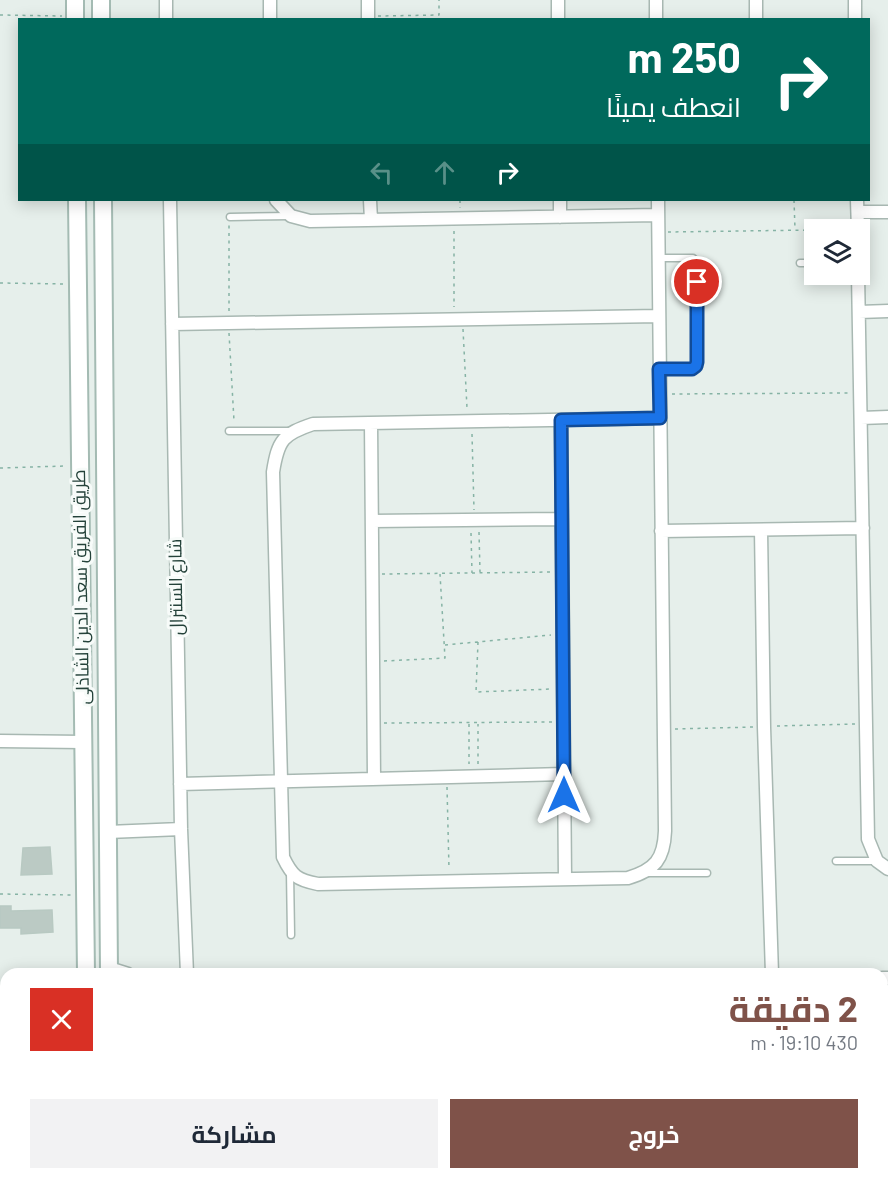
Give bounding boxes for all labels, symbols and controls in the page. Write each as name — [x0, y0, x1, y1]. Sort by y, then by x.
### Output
text: 250 m — [627, 31, 741, 81]
icon: right — [762, 42, 840, 120]
text: انعطف يمينًا — [606, 90, 741, 122]
icon: left — [365, 156, 398, 189]
icon: ahead — [428, 156, 461, 189]
icon: right — [491, 156, 524, 189]
map controls — [804, 219, 870, 285]
button: layers — [804, 219, 870, 285]
pin — [671, 256, 722, 307]
icon: arrive — [680, 265, 713, 298]
street label: طريق الفريق سعد الدين الشاذلى — [67, 469, 95, 705]
street label: شارع السنترال — [163, 539, 189, 635]
position arrow — [532, 763, 596, 827]
text: 2 دقيقة — [729, 986, 858, 1029]
button: close — [30, 988, 93, 1051]
text: 430 m · 19:10 — [750, 1030, 858, 1054]
button: مشاركة — [30, 1099, 438, 1168]
button: خروج — [450, 1099, 858, 1168]

